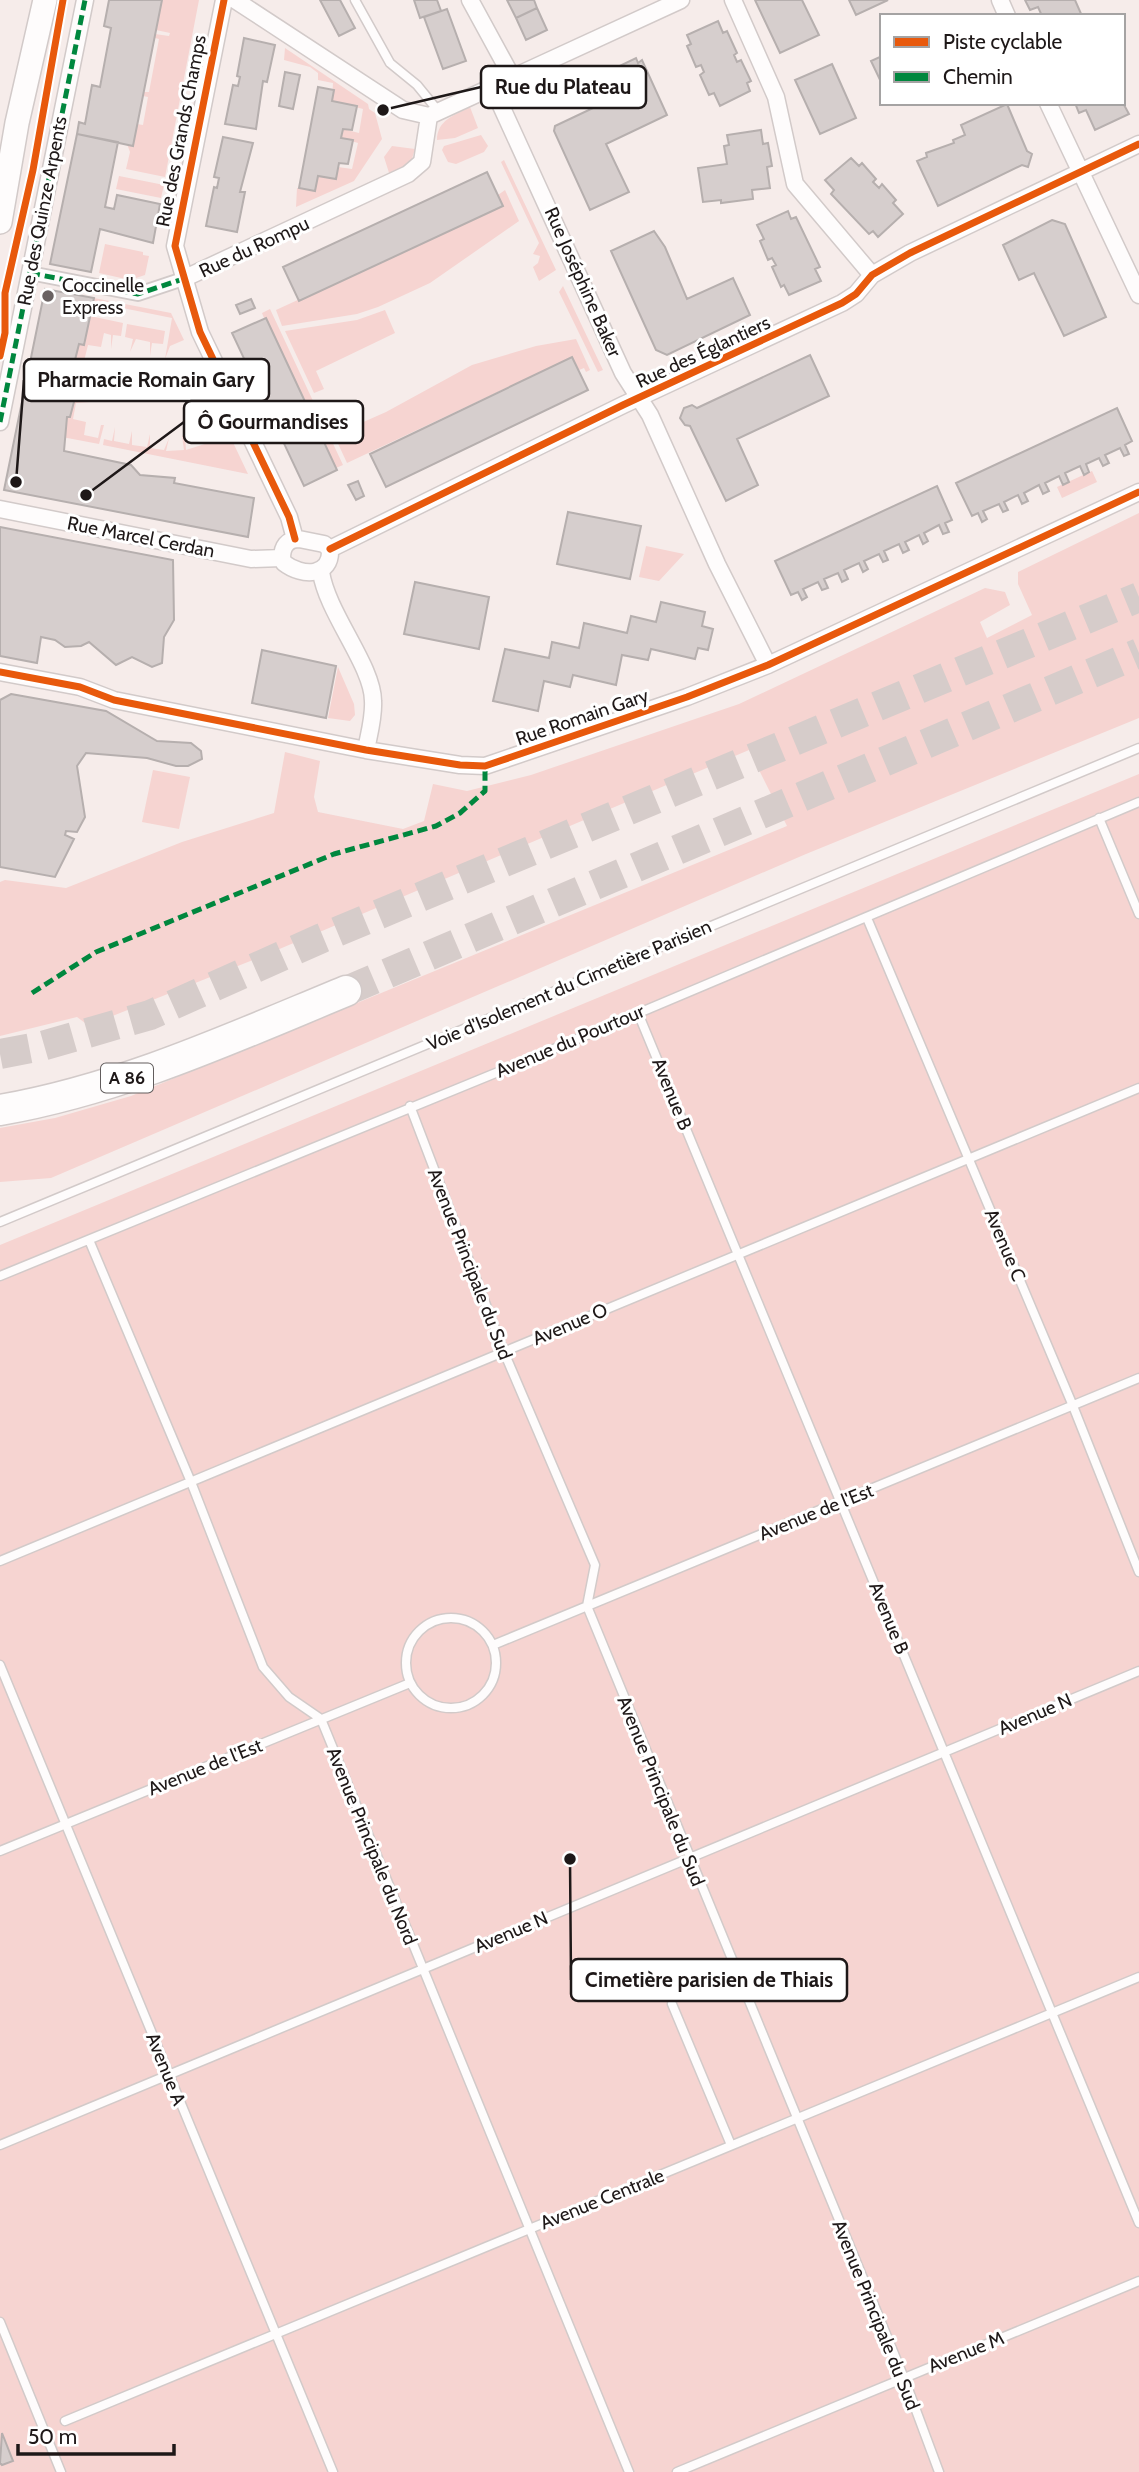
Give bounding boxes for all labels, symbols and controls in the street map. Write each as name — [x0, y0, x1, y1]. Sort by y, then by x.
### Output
legend — [880, 14, 1125, 105]
text: Piste cyclable — [943, 29, 1063, 54]
street label: Rue des Grands Champs — [151, 33, 211, 229]
text: Chemin — [943, 64, 1013, 89]
callout: Rue du Plateau — [481, 66, 646, 108]
text: Rue du Plateau — [495, 74, 631, 99]
street label: Rue des Quinze Arpents — [12, 114, 72, 308]
street label: Rue Joséphine Baker — [540, 203, 626, 361]
street label: Rue du Rompu — [195, 211, 313, 283]
place label: Coccinelle Express — [62, 274, 144, 319]
marker: Coccinelle Express — [40, 288, 56, 304]
street label: Rue des Églantiers — [632, 310, 774, 393]
callout: Pharmacie Romain Gary — [24, 359, 269, 401]
text: Pharmacie Romain Gary — [37, 367, 256, 392]
callout: Ô Gourmandises — [184, 401, 363, 443]
text: Ô Gourmandises — [198, 409, 349, 434]
street label: Rue Marcel Cerdan — [65, 511, 217, 563]
street label: Rue Romain Gary — [513, 683, 652, 750]
street label: Voie d'Isolement du Cimetière Parisien — [423, 914, 715, 1056]
street label: Avenue du Pourtour — [492, 999, 648, 1083]
street label: Avenue B — [647, 1055, 697, 1133]
road number: A 86 — [101, 1064, 153, 1092]
street label: Avenue Principale du Sud — [423, 1165, 517, 1363]
street label: Avenue C — [980, 1205, 1031, 1285]
street label: Avenue O — [529, 1298, 611, 1350]
street label: Avenue de l'Est — [755, 1478, 877, 1545]
street label: Avenue B — [864, 1579, 914, 1657]
street label: Avenue N — [995, 1688, 1075, 1740]
street label: Avenue Principale du Sud — [612, 1693, 710, 1889]
street label: Avenue de l'Est — [144, 1733, 266, 1800]
street label: Avenue Principale du Nord — [322, 1744, 422, 1948]
street label: Avenue N — [471, 1906, 551, 1958]
callout: Cimetière parisien de Thiais — [571, 1959, 847, 2001]
text: Cimetière parisien de Thiais — [585, 1967, 833, 1992]
street label: Avenue A — [141, 2029, 191, 2109]
street label: Avenue Centrale — [537, 2164, 668, 2234]
street label: Avenue Principale du Sud — [827, 2217, 925, 2413]
street label: Avenue M — [925, 2326, 1007, 2378]
scale bar — [18, 2412, 173, 2456]
text: 50 m — [28, 2424, 77, 2449]

